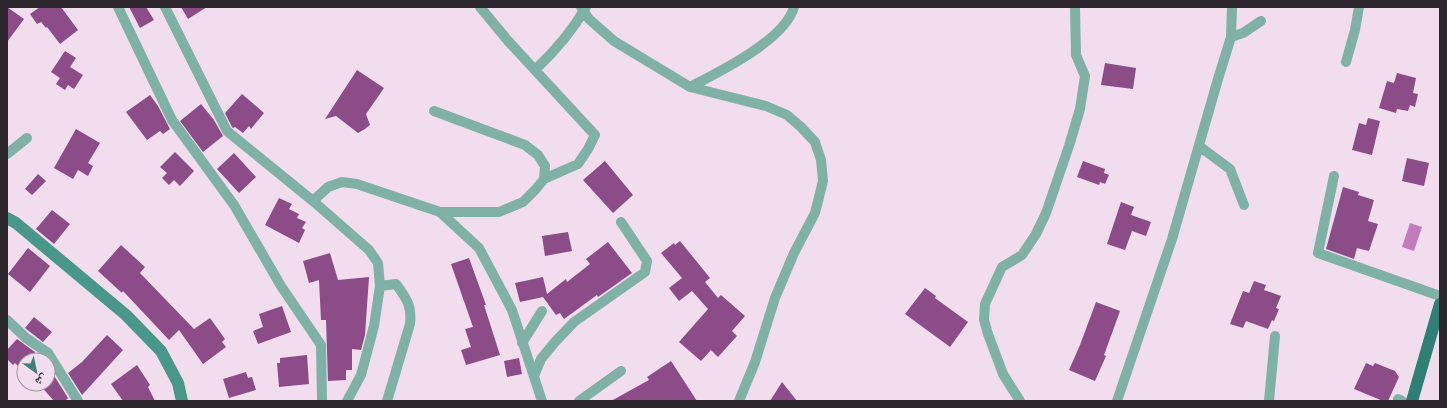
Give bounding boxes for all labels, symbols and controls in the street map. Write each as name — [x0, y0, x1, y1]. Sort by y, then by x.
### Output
north arrow — [16, 352, 56, 392]
text: ش — [32, 370, 50, 390]

